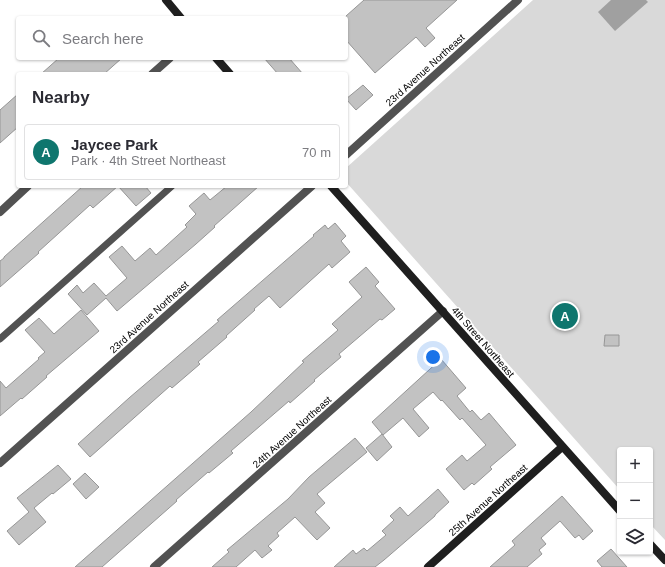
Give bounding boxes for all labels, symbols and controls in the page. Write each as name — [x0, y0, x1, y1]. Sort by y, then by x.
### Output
search box — [16, 16, 348, 60]
icon: search — [30, 27, 52, 49]
text: Search here — [62, 30, 144, 47]
street label: 23rd Avenue Northeast — [383, 32, 467, 108]
text: Nearby — [32, 88, 90, 107]
text: Jaycee Park — [71, 136, 158, 153]
text: A — [41, 145, 51, 160]
text: 70 m — [302, 145, 331, 160]
text: Park · 4th Street Northeast — [71, 153, 226, 168]
street label: 23rd Avenue Northeast — [107, 279, 191, 355]
pin: A — [552, 301, 578, 331]
street label: 4th Street Northeast — [449, 305, 517, 380]
your location — [423, 347, 443, 367]
street label: 24th Avenue Northeast — [251, 394, 334, 470]
map controls — [617, 447, 653, 555]
button: + — [617, 447, 653, 483]
street label: 25th Avenue Northeast — [447, 462, 530, 538]
button: − — [617, 483, 653, 519]
button: layers — [617, 519, 653, 555]

